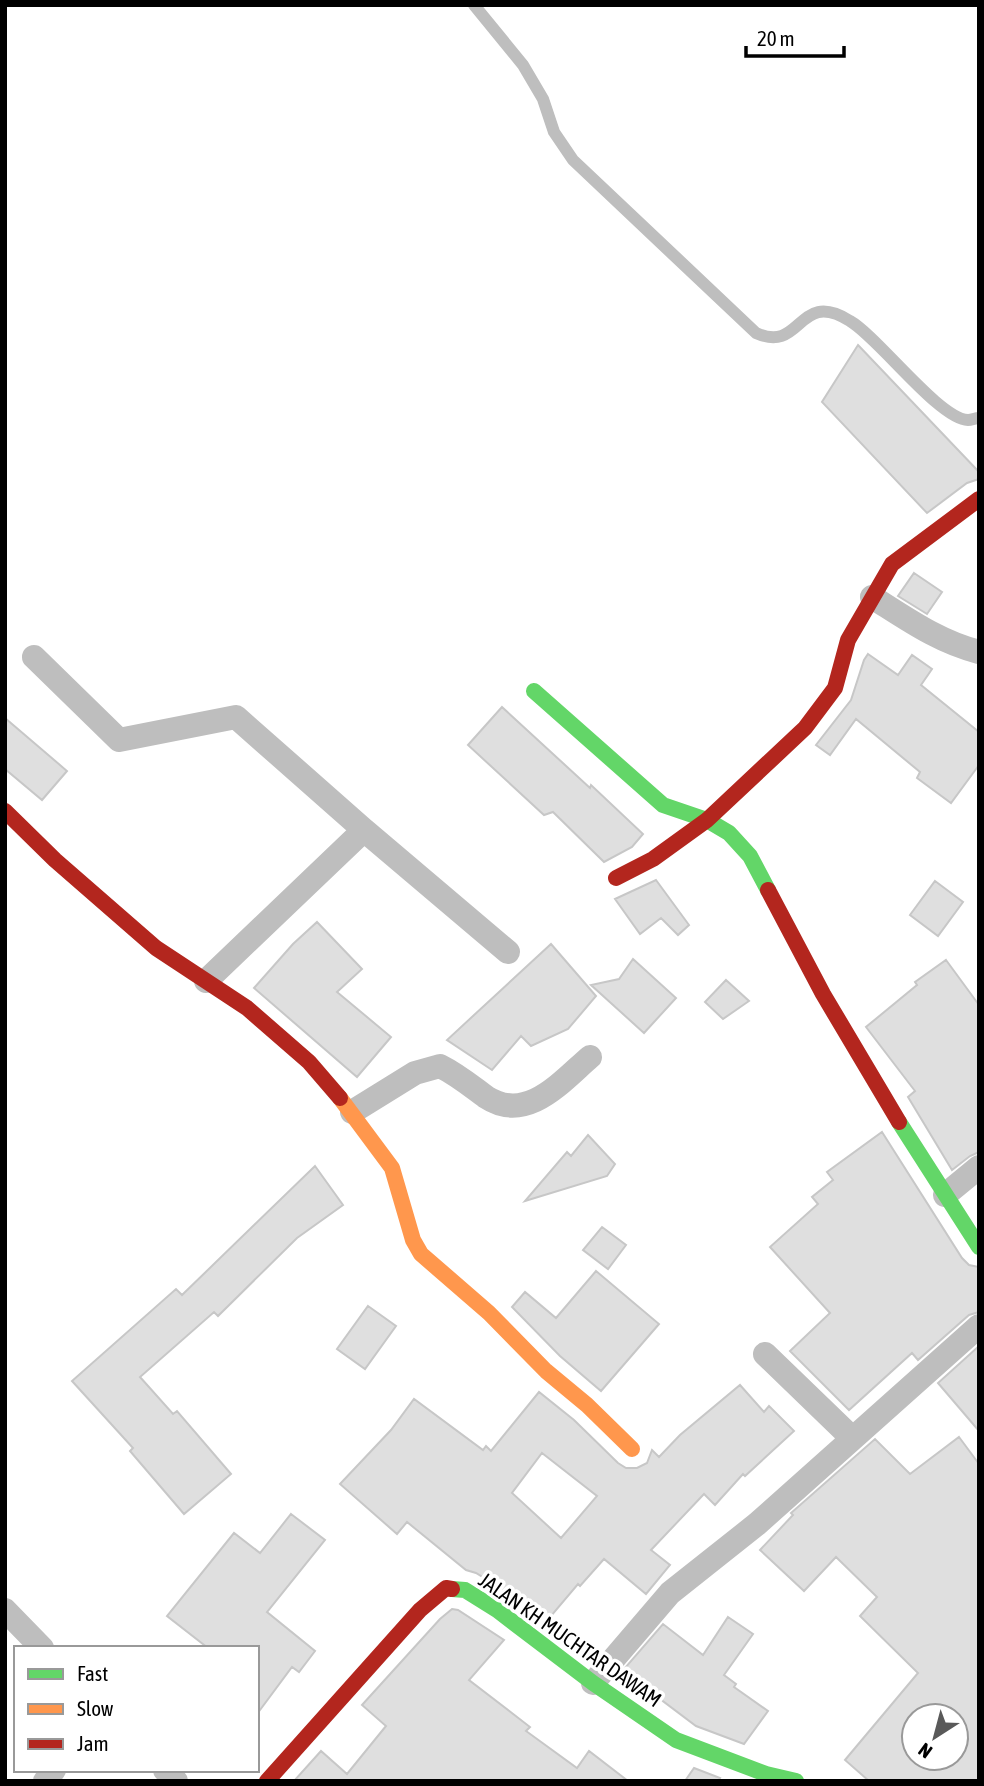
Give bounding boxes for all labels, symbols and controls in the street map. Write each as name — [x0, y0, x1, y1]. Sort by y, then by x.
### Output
scale bar — [746, 14, 844, 58]
text: 20 m — [757, 26, 795, 50]
street label: JALAN KH MUCHTAR DAWAM — [475, 1567, 666, 1711]
legend — [14, 1646, 259, 1772]
text: Fast — [77, 1661, 108, 1685]
text: Slow — [77, 1696, 114, 1720]
north arrow — [900, 1702, 970, 1772]
text: Jam — [77, 1731, 109, 1755]
text: N — [914, 1739, 936, 1763]

